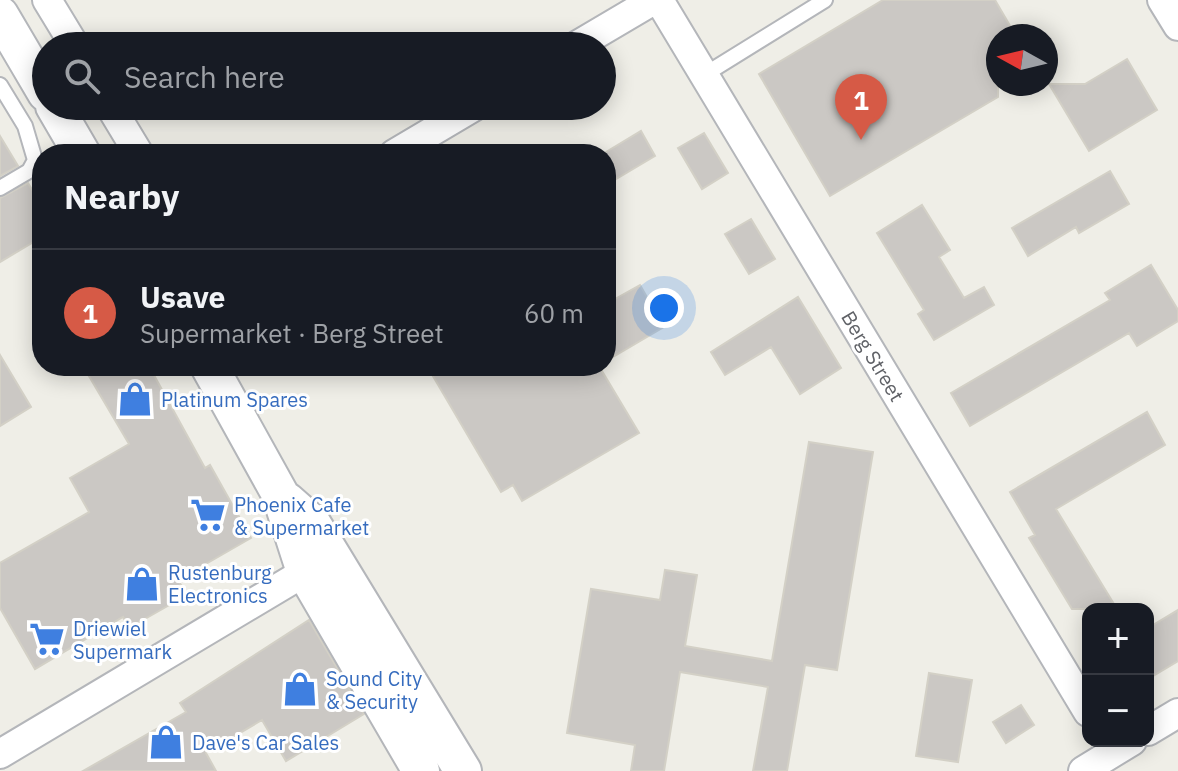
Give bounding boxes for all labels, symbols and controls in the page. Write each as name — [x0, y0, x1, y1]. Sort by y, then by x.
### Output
north arrow — [986, 24, 1058, 96]
search box — [32, 32, 616, 120]
icon: search — [60, 54, 104, 98]
text: Search here — [124, 57, 285, 96]
pin: 1 — [835, 74, 887, 140]
text: Nearby — [64, 174, 179, 218]
text: Usave — [140, 277, 225, 316]
your location — [644, 288, 684, 328]
text: 1 — [82, 296, 98, 330]
text: 60 m — [524, 296, 584, 330]
street label: Berg Street — [835, 306, 911, 406]
text: Supermarket · Berg Street — [140, 316, 444, 350]
shop icon: Platinum Spares — [116, 380, 154, 418]
place label: Platinum Spares — [161, 386, 308, 413]
place label: Phoenix Cafe & Supermarket — [234, 491, 369, 541]
supermarket icon: Phoenix Cafe & Supermarket — [189, 496, 227, 534]
place label: Rustenburg Electronics — [168, 559, 272, 609]
shop icon: Rustenburg Electronics — [123, 565, 161, 603]
map controls — [1082, 603, 1154, 747]
button: + — [1082, 603, 1154, 675]
place label: Driewiel Supermark — [73, 615, 172, 665]
supermarket icon: Driewiel Supermark — [28, 620, 66, 658]
place label: Sound City & Security — [326, 665, 422, 715]
shop icon: Sound City & Security — [281, 670, 319, 708]
button: − — [1082, 675, 1154, 747]
shop icon: Dave's Car Sales — [147, 723, 185, 761]
place label: Dave's Car Sales — [192, 729, 339, 756]

